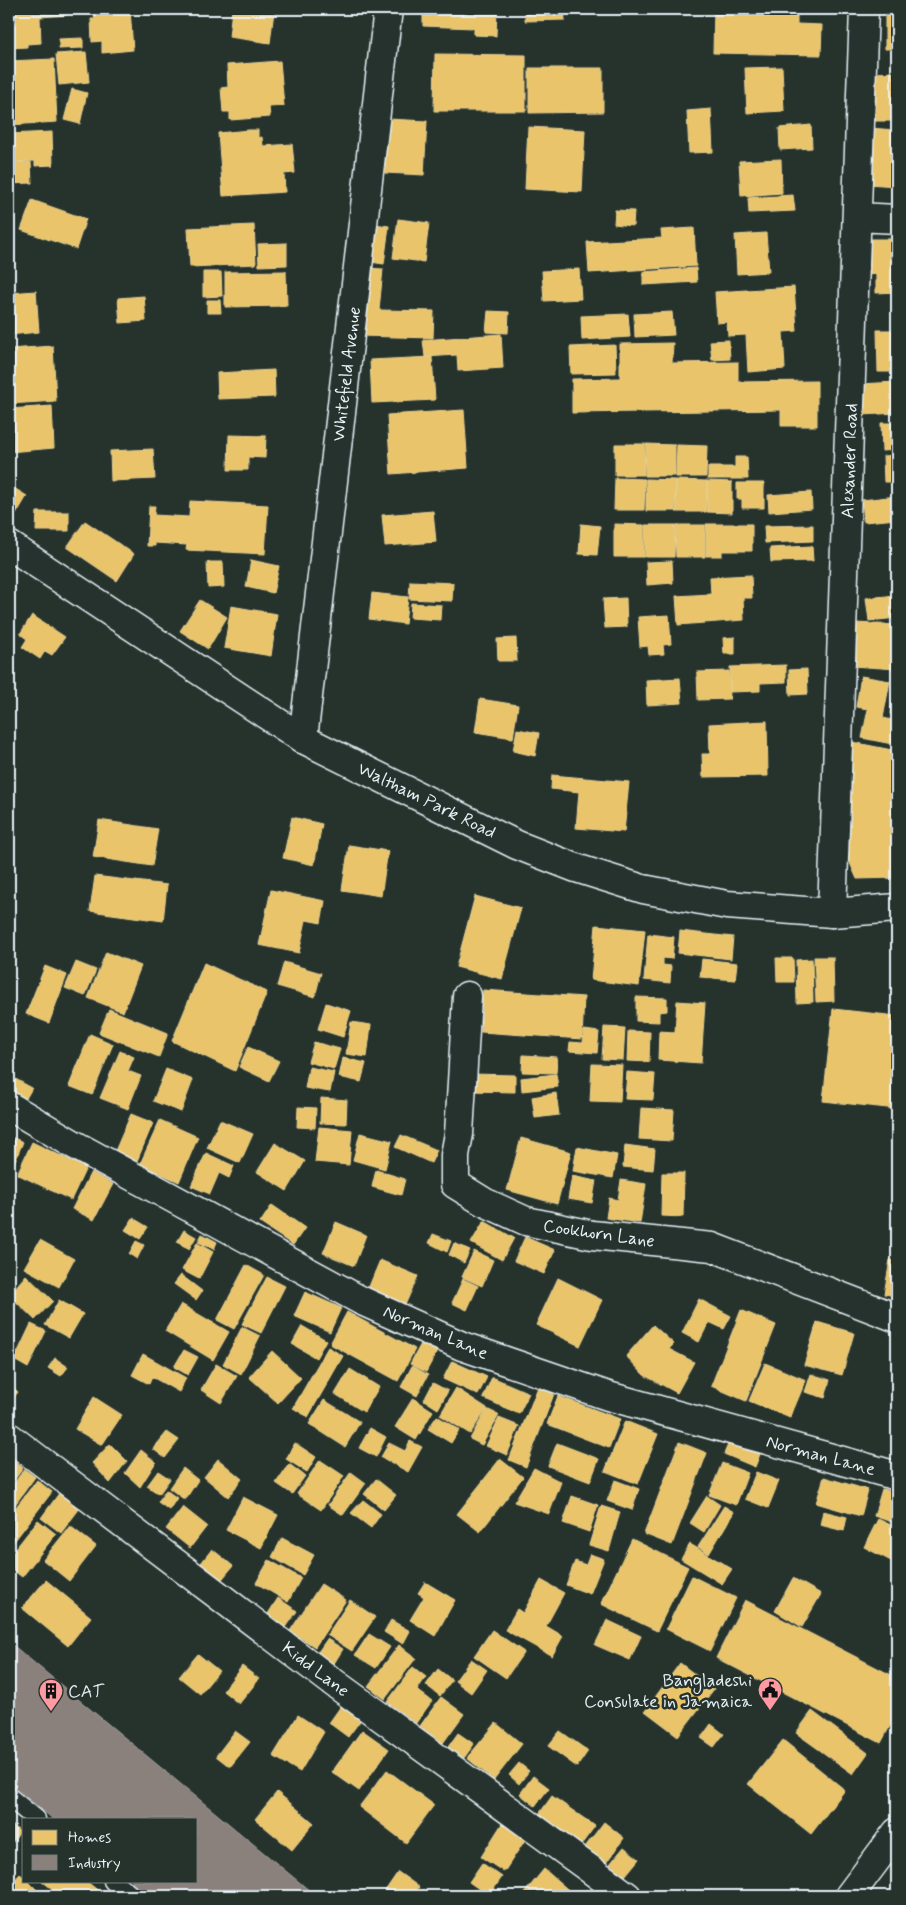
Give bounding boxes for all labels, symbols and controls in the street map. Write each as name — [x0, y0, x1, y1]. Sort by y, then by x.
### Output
street label: Whitefield Avenue — [327, 305, 367, 443]
street label: Alexander Road — [836, 403, 864, 519]
street label: Waltham Park Road — [353, 757, 500, 845]
street label: Cookhorn Lane — [541, 1214, 656, 1254]
street label: Norman Lane — [379, 1300, 492, 1366]
street label: Norman Lane — [763, 1430, 878, 1482]
street label: Kidd Lane — [277, 1637, 354, 1703]
place label: Bangladeshi Consulate in Jamaica — [584, 1669, 752, 1714]
public building icon: Bangladeshi Consulate in Jamaica — [757, 1677, 783, 1711]
building icon: CAT — [38, 1678, 64, 1712]
place label: CAT — [68, 1680, 105, 1704]
legend — [22, 1818, 198, 1882]
text: Homes — [68, 1828, 111, 1848]
text: Industry — [68, 1854, 121, 1874]

